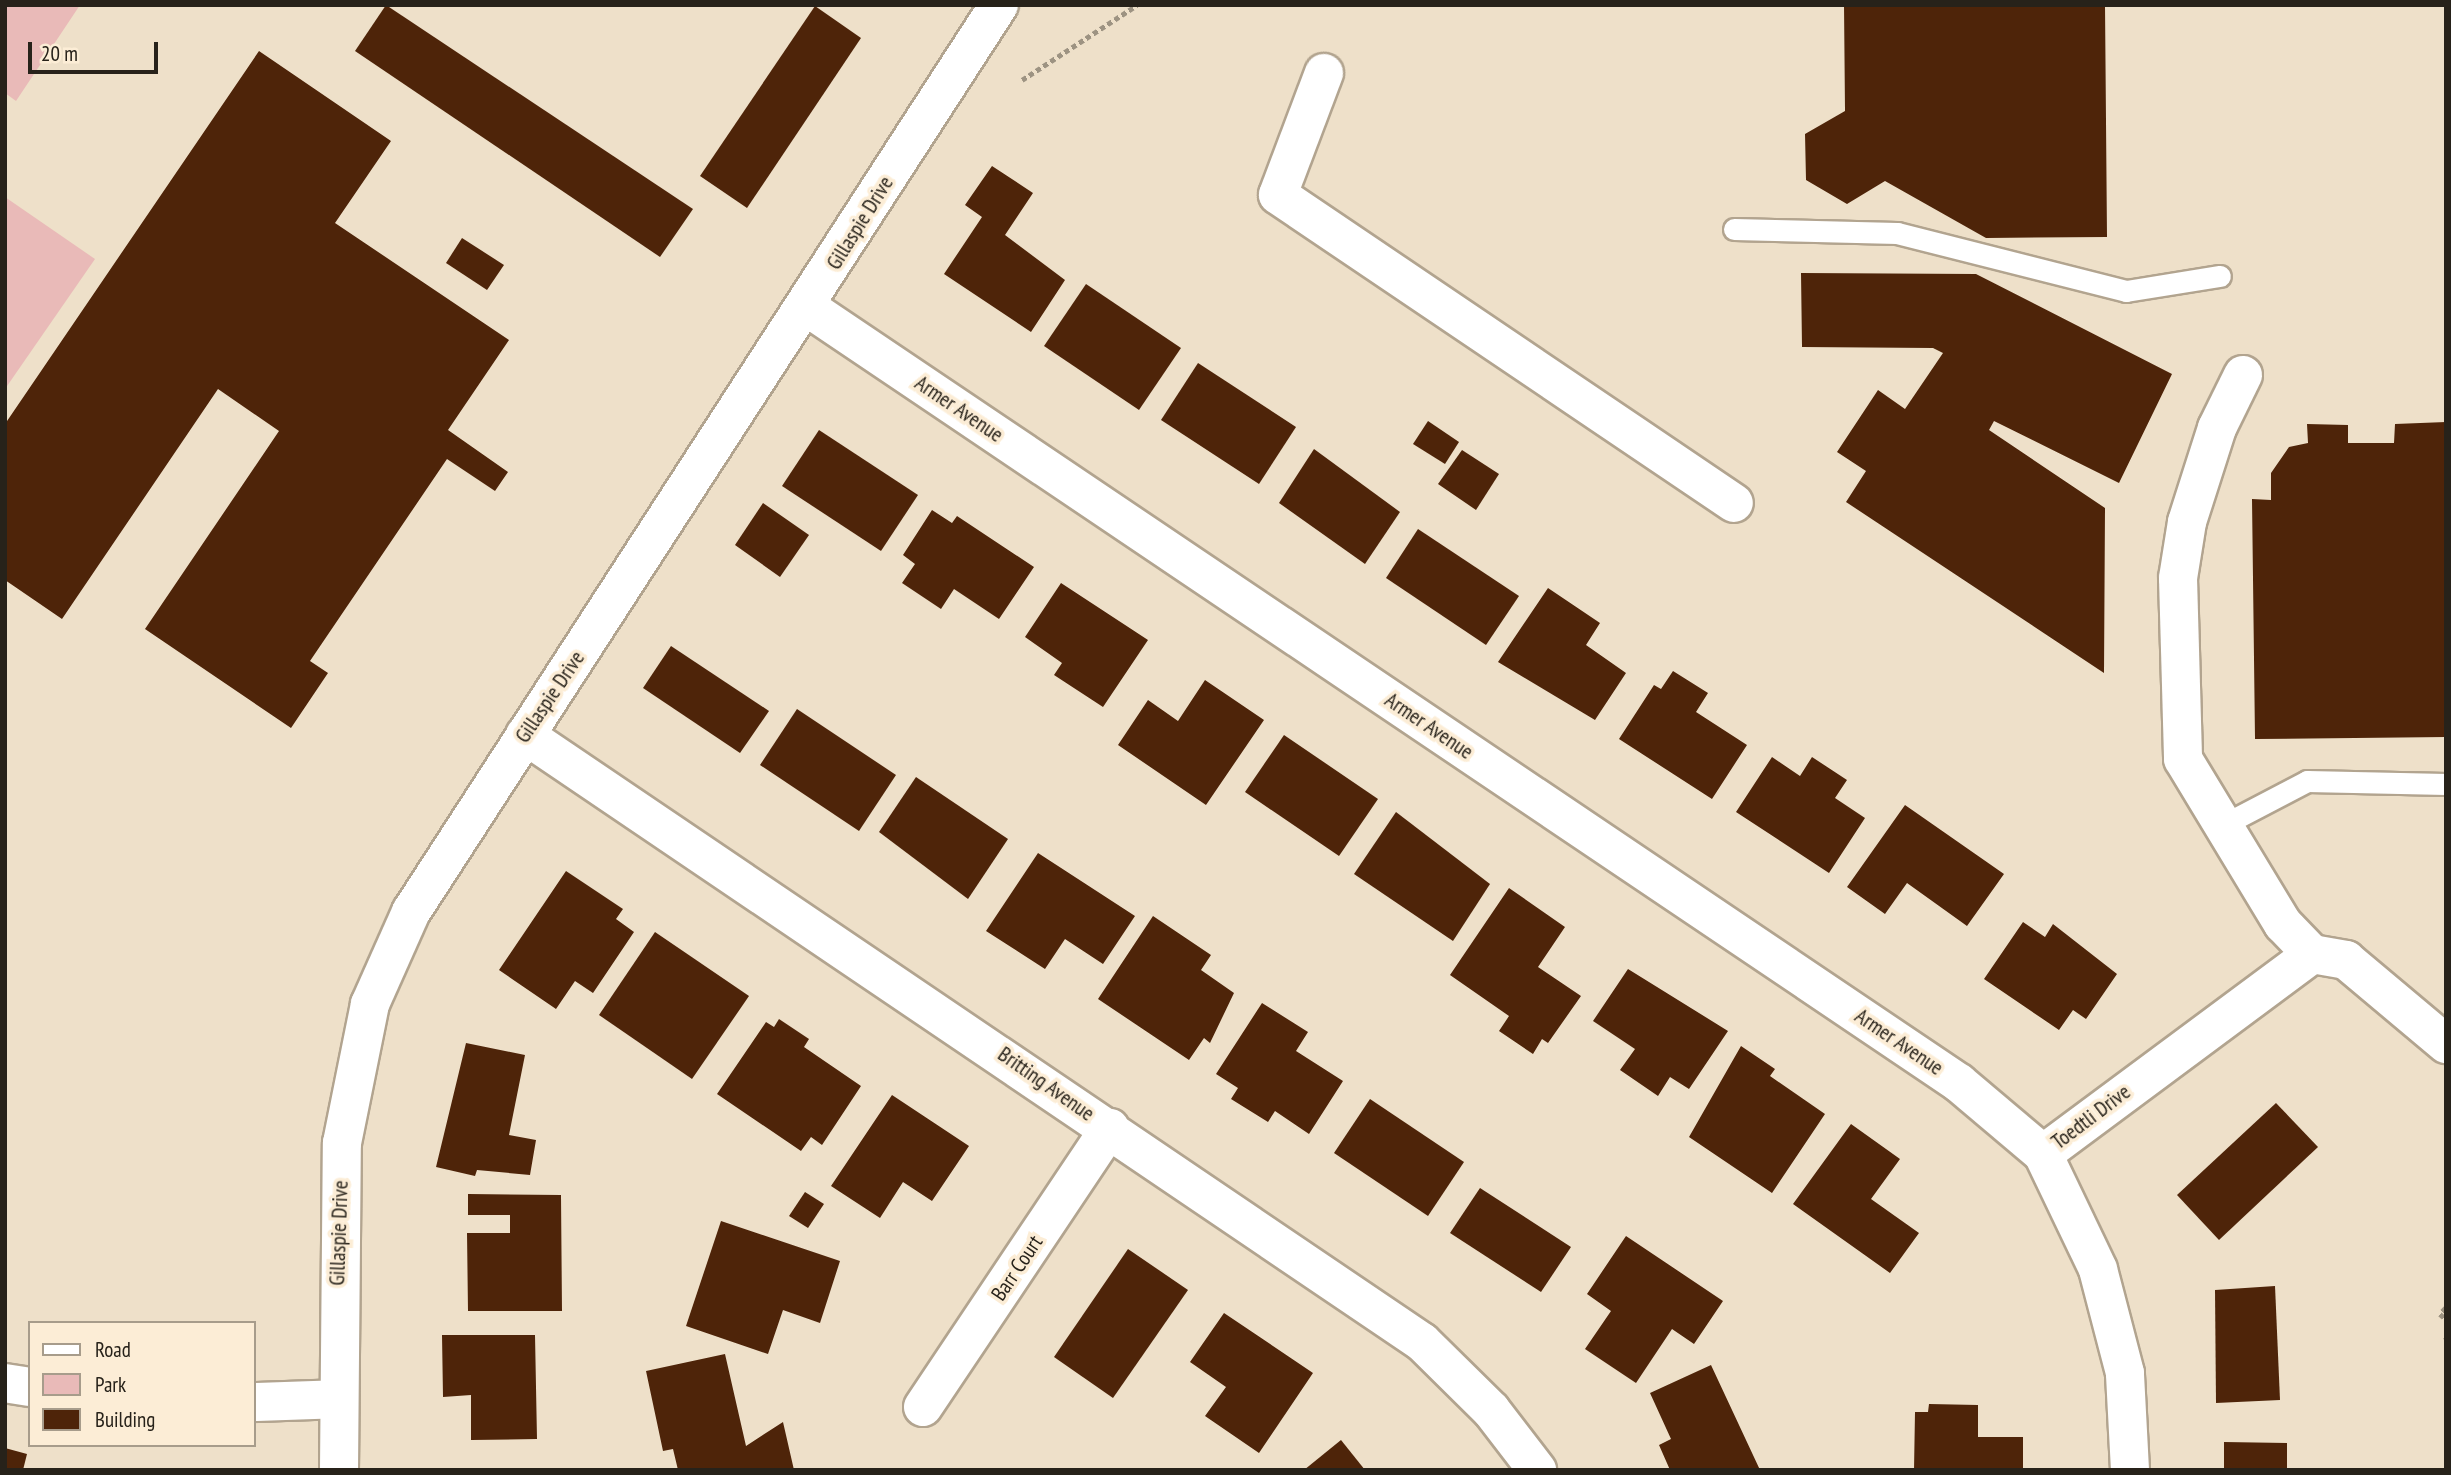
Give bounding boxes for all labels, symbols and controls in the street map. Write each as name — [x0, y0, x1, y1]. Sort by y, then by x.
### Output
scale bar — [32, 28, 161, 72]
text: 20 m — [41, 40, 78, 67]
street label: Gillaspie Drive — [821, 172, 899, 274]
street label: Armer Avenue — [910, 370, 1008, 448]
street label: Gillaspie Drive — [510, 646, 590, 748]
street label: Armer Avenue — [1380, 687, 1478, 765]
street label: Armer Avenue — [1850, 1003, 1948, 1081]
street label: Britting Avenue — [993, 1042, 1099, 1126]
street label: Toedtli Drive — [2047, 1079, 2135, 1155]
street label: Gillaspie Drive — [325, 1180, 353, 1286]
street label: Barr Court — [986, 1230, 1048, 1306]
legend — [28, 1321, 256, 1447]
text: Road — [95, 1336, 131, 1363]
text: Park — [95, 1371, 126, 1398]
text: Building — [95, 1406, 155, 1433]

